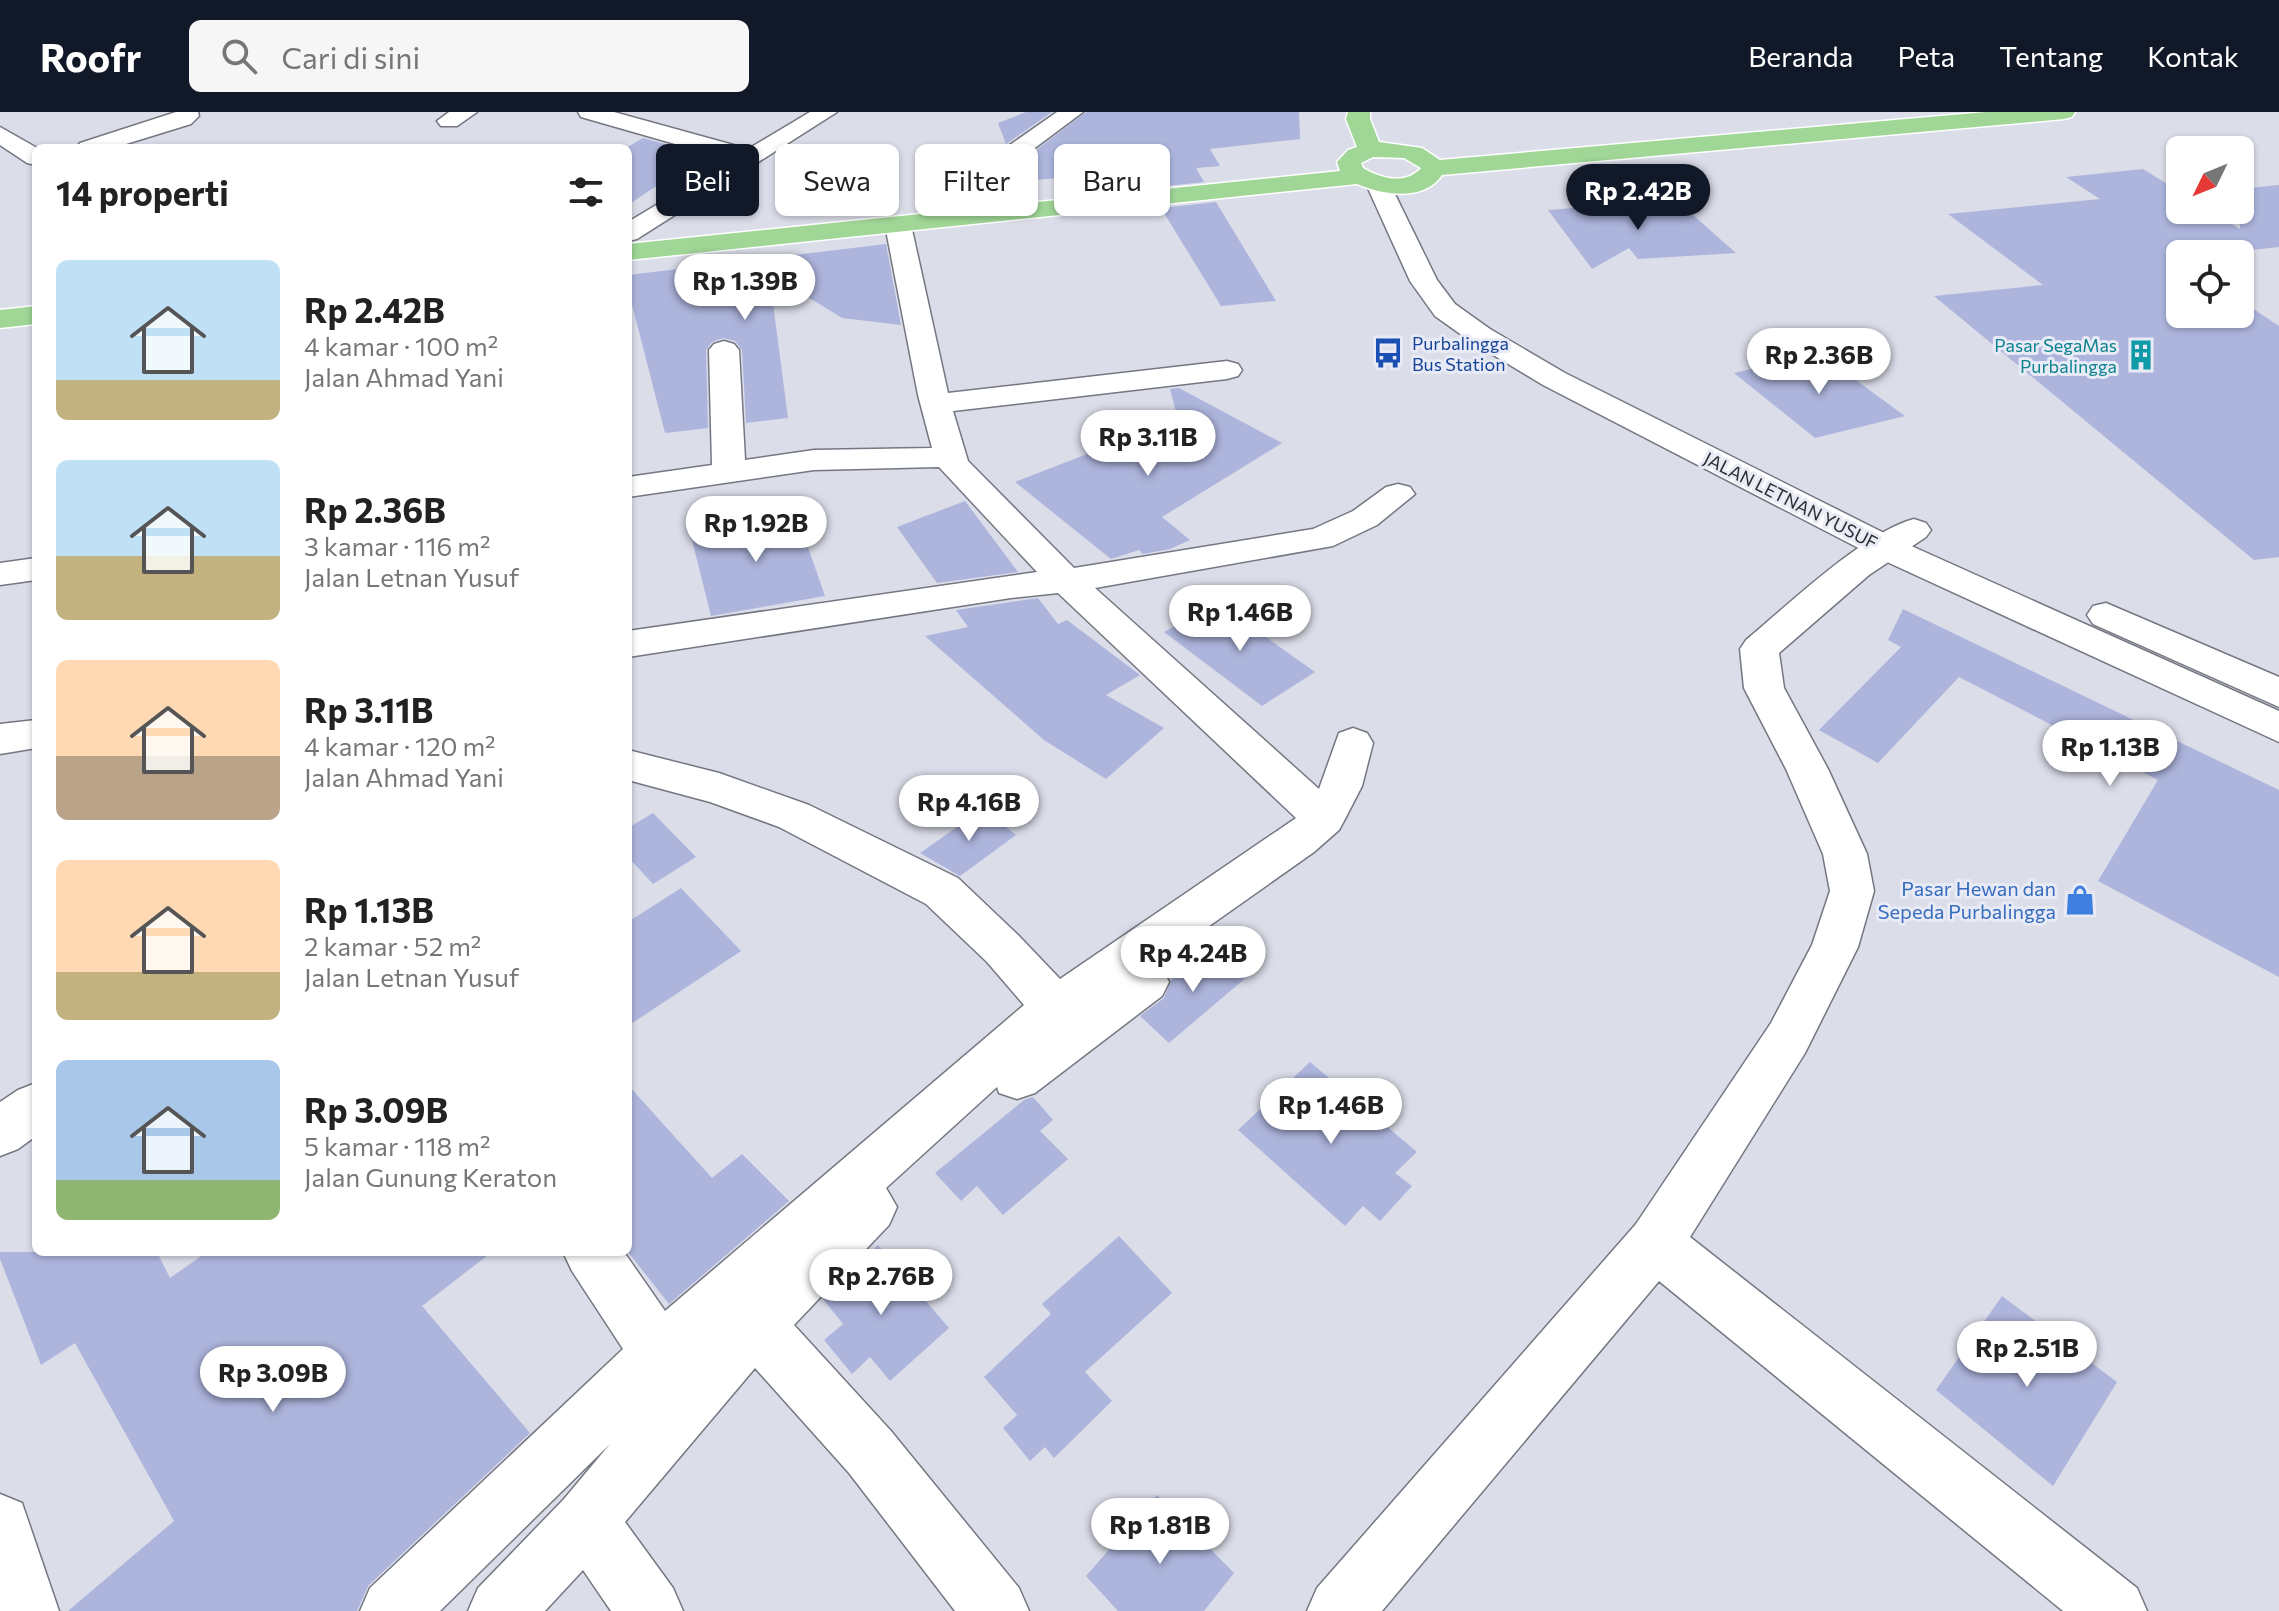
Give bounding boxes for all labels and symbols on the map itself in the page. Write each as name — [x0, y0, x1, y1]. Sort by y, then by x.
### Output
north arrow — [2166, 136, 2254, 224]
pin: Rp 2.42B — [1555, 164, 1721, 232]
pin: Rp 1.39B — [662, 254, 828, 322]
pin: Rp 2.36B — [1736, 328, 1902, 396]
place label: Purbalingga Bus Station — [1412, 332, 1509, 375]
place label: Pasar SegaMas Purbalingga — [1994, 334, 2117, 377]
bus stop icon: Purbalingga Bus Station — [1371, 336, 1405, 370]
building icon: Pasar SegaMas Purbalingga — [2124, 338, 2158, 372]
pin: Rp 3.11B — [1065, 410, 1231, 478]
street label: JALAN LETNAN YUSUF — [1701, 447, 1881, 553]
pin: Rp 1.92B — [673, 496, 839, 564]
pin: Rp 1.46B — [1157, 585, 1323, 653]
pin: Rp 1.13B — [2027, 720, 2193, 788]
pin: Rp 4.16B — [886, 775, 1052, 843]
place label: Pasar Hewan dan Sepeda Purbalingga — [1878, 876, 2056, 923]
shop icon: Pasar Hewan dan Sepeda Purbalingga — [2063, 883, 2097, 917]
pin: Rp 4.24B — [1110, 926, 1276, 994]
pin: Rp 1.46B — [1248, 1078, 1414, 1146]
pin: Rp 2.76B — [798, 1249, 964, 1317]
pin: Rp 2.51B — [1944, 1321, 2110, 1389]
pin: Rp 3.09B — [190, 1346, 356, 1414]
pin: Rp 1.81B — [1077, 1498, 1243, 1566]

